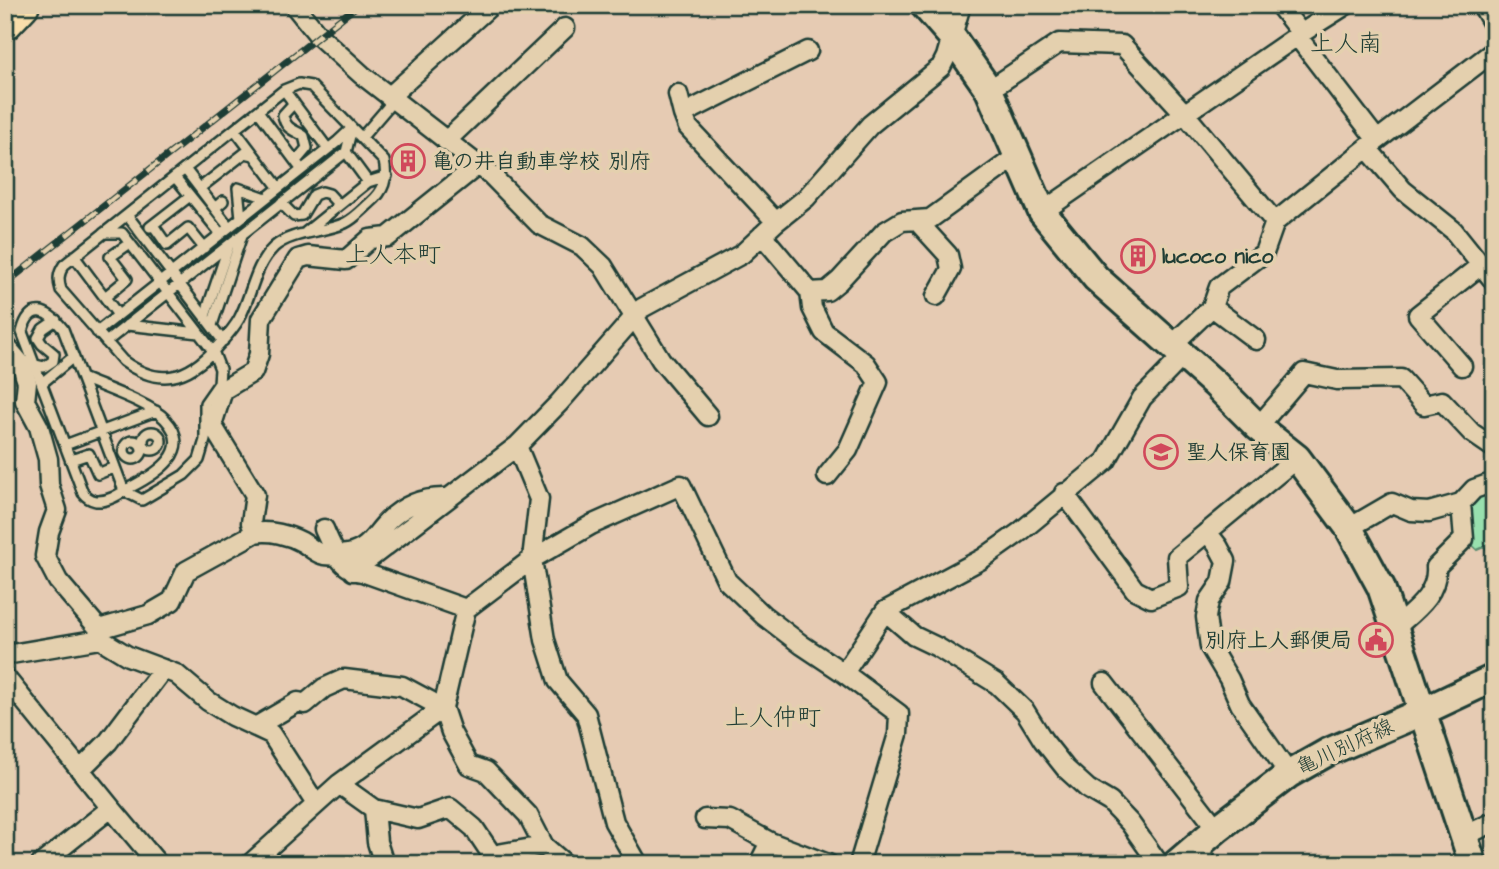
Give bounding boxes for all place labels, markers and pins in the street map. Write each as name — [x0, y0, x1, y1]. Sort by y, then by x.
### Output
building icon: 亀の井自動車学校 別府 — [389, 142, 427, 180]
place label: 亀の井自動車学校 別府 — [432, 147, 650, 176]
building icon: lucoco nico — [1119, 237, 1157, 275]
place label: lucoco nico — [1162, 242, 1274, 271]
school or university icon: 聖人保育園 — [1142, 433, 1180, 471]
place label: 聖人保育園 — [1186, 438, 1291, 467]
public building icon: 別府上人郵便局 — [1357, 621, 1395, 659]
place label: 別府上人郵便局 — [1205, 626, 1352, 655]

